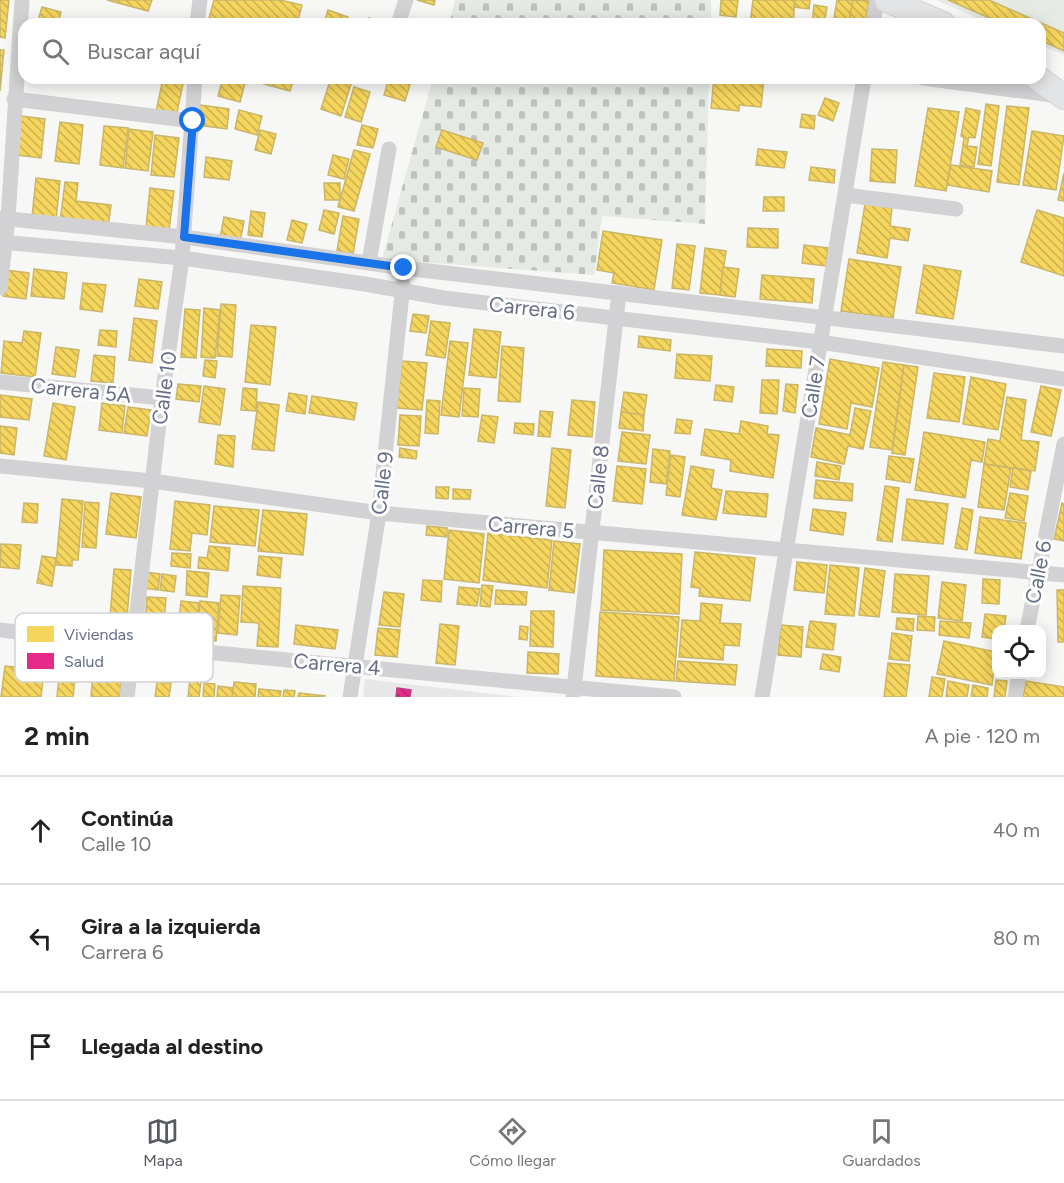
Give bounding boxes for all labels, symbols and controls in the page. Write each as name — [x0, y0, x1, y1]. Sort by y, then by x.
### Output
search box — [18, 18, 1046, 84]
icon: search — [39, 35, 72, 68]
text: Buscar aquí — [87, 38, 200, 65]
route start — [179, 107, 205, 133]
route end — [390, 254, 416, 280]
street label: Carrera 6 — [488, 291, 576, 325]
street label: Calle 10 — [146, 350, 182, 426]
street label: Calle 7 — [796, 354, 830, 420]
street label: Carrera 5A — [30, 372, 132, 408]
street label: Calle 8 — [582, 444, 614, 510]
street label: Calle 9 — [366, 450, 398, 516]
street label: Carrera 5 — [487, 511, 575, 543]
street label: Calle 6 — [1020, 538, 1056, 606]
legend — [15, 613, 213, 682]
text: Viviendas — [64, 625, 134, 644]
map controls — [992, 625, 1046, 679]
button: locate — [992, 625, 1046, 679]
street label: Carrera 4 — [292, 648, 382, 680]
text: Salud — [64, 652, 104, 671]
text: 2 min — [24, 720, 90, 752]
text: A pie · 120 m — [925, 724, 1040, 748]
text: Continúa — [81, 805, 174, 832]
icon: ahead — [24, 814, 57, 847]
text: 40 m — [993, 818, 1040, 842]
text: Calle 10 — [81, 832, 151, 856]
text: Gira a la izquierda — [81, 913, 261, 940]
icon: left — [24, 922, 57, 955]
text: 80 m — [993, 926, 1040, 950]
text: Carrera 6 — [81, 940, 163, 964]
icon: arrive — [24, 1030, 57, 1063]
text: Llegada al destino — [81, 1033, 263, 1060]
tab: Mapa — [143, 1115, 183, 1170]
tab: Cómo llegar — [469, 1115, 556, 1170]
tab: Guardados — [842, 1115, 921, 1170]

